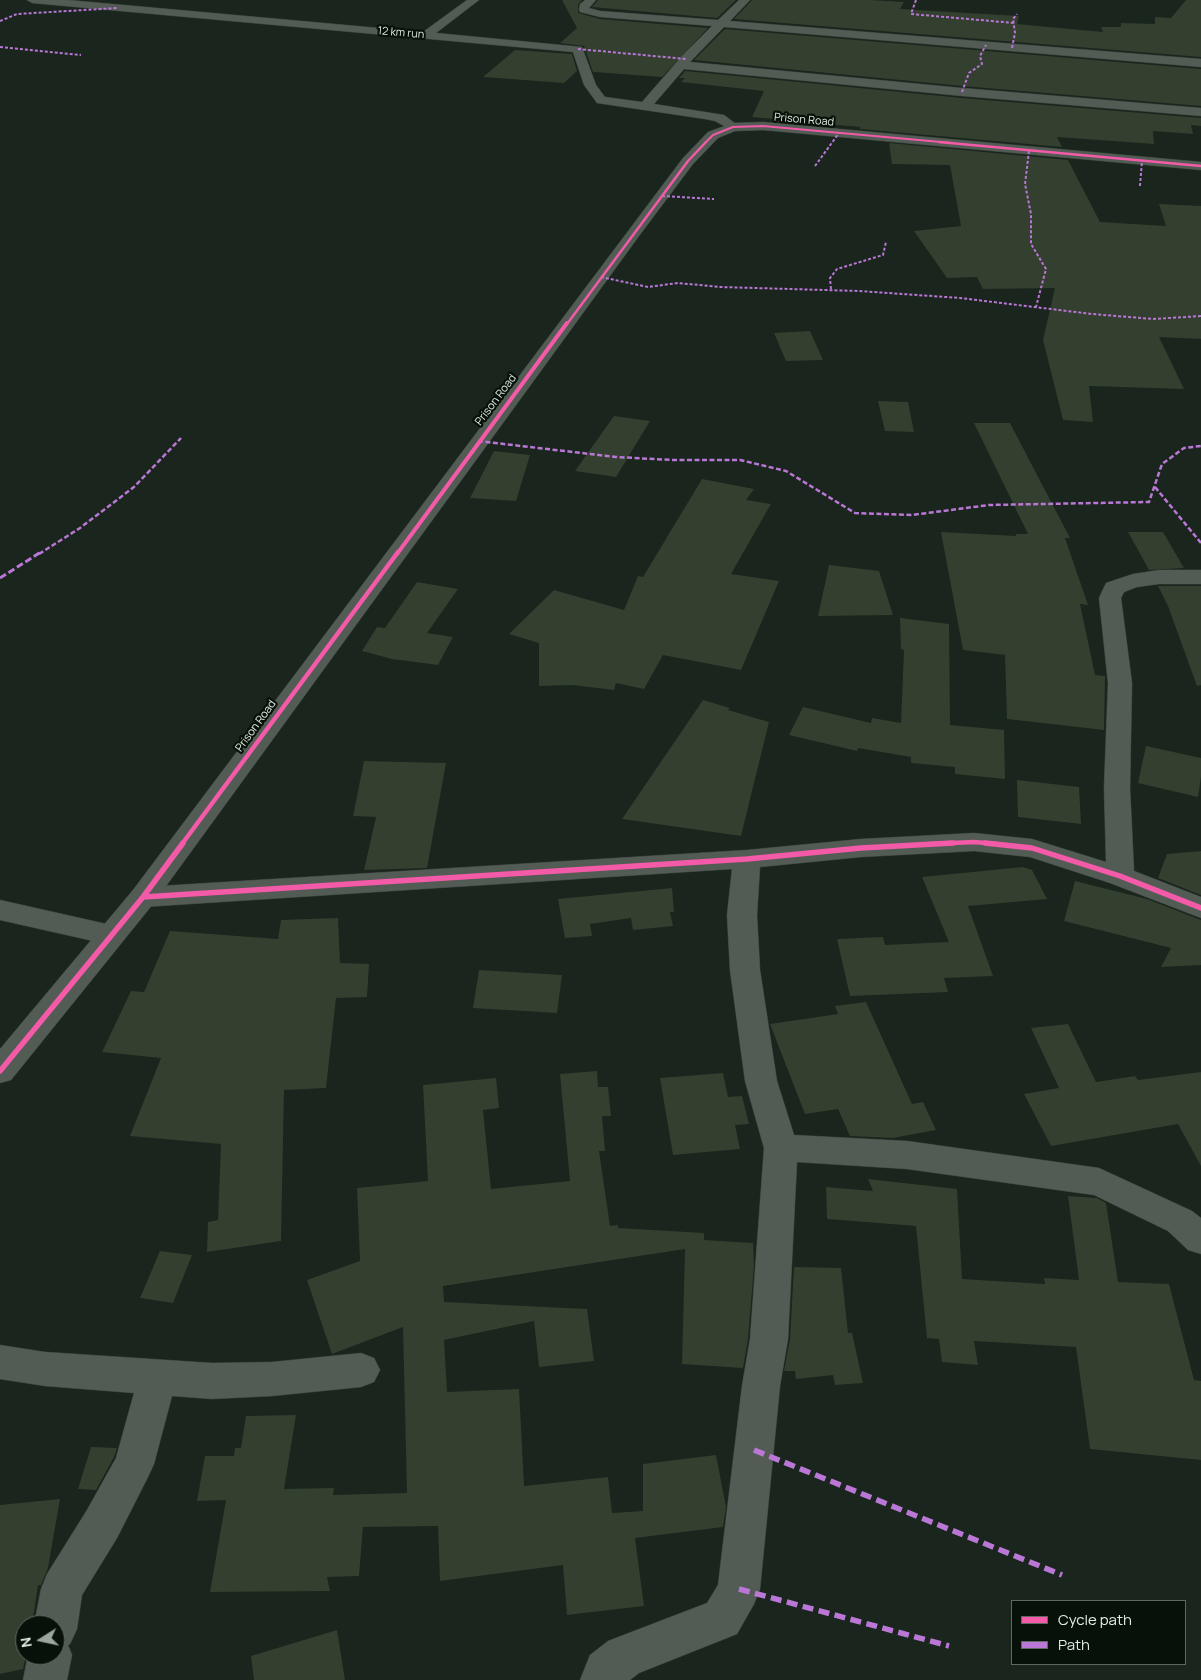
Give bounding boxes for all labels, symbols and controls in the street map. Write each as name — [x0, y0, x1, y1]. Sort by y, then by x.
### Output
street label: 12 km run — [377, 24, 425, 42]
street label: Prison Road — [773, 111, 835, 129]
street label: Prison Road — [473, 372, 519, 428]
street label: Prison Road — [233, 698, 279, 754]
legend — [1011, 1600, 1186, 1665]
text: Cycle path — [1058, 1609, 1132, 1630]
north arrow — [15, 1615, 65, 1665]
text: Path — [1058, 1634, 1090, 1655]
text: N — [15, 1636, 36, 1649]

